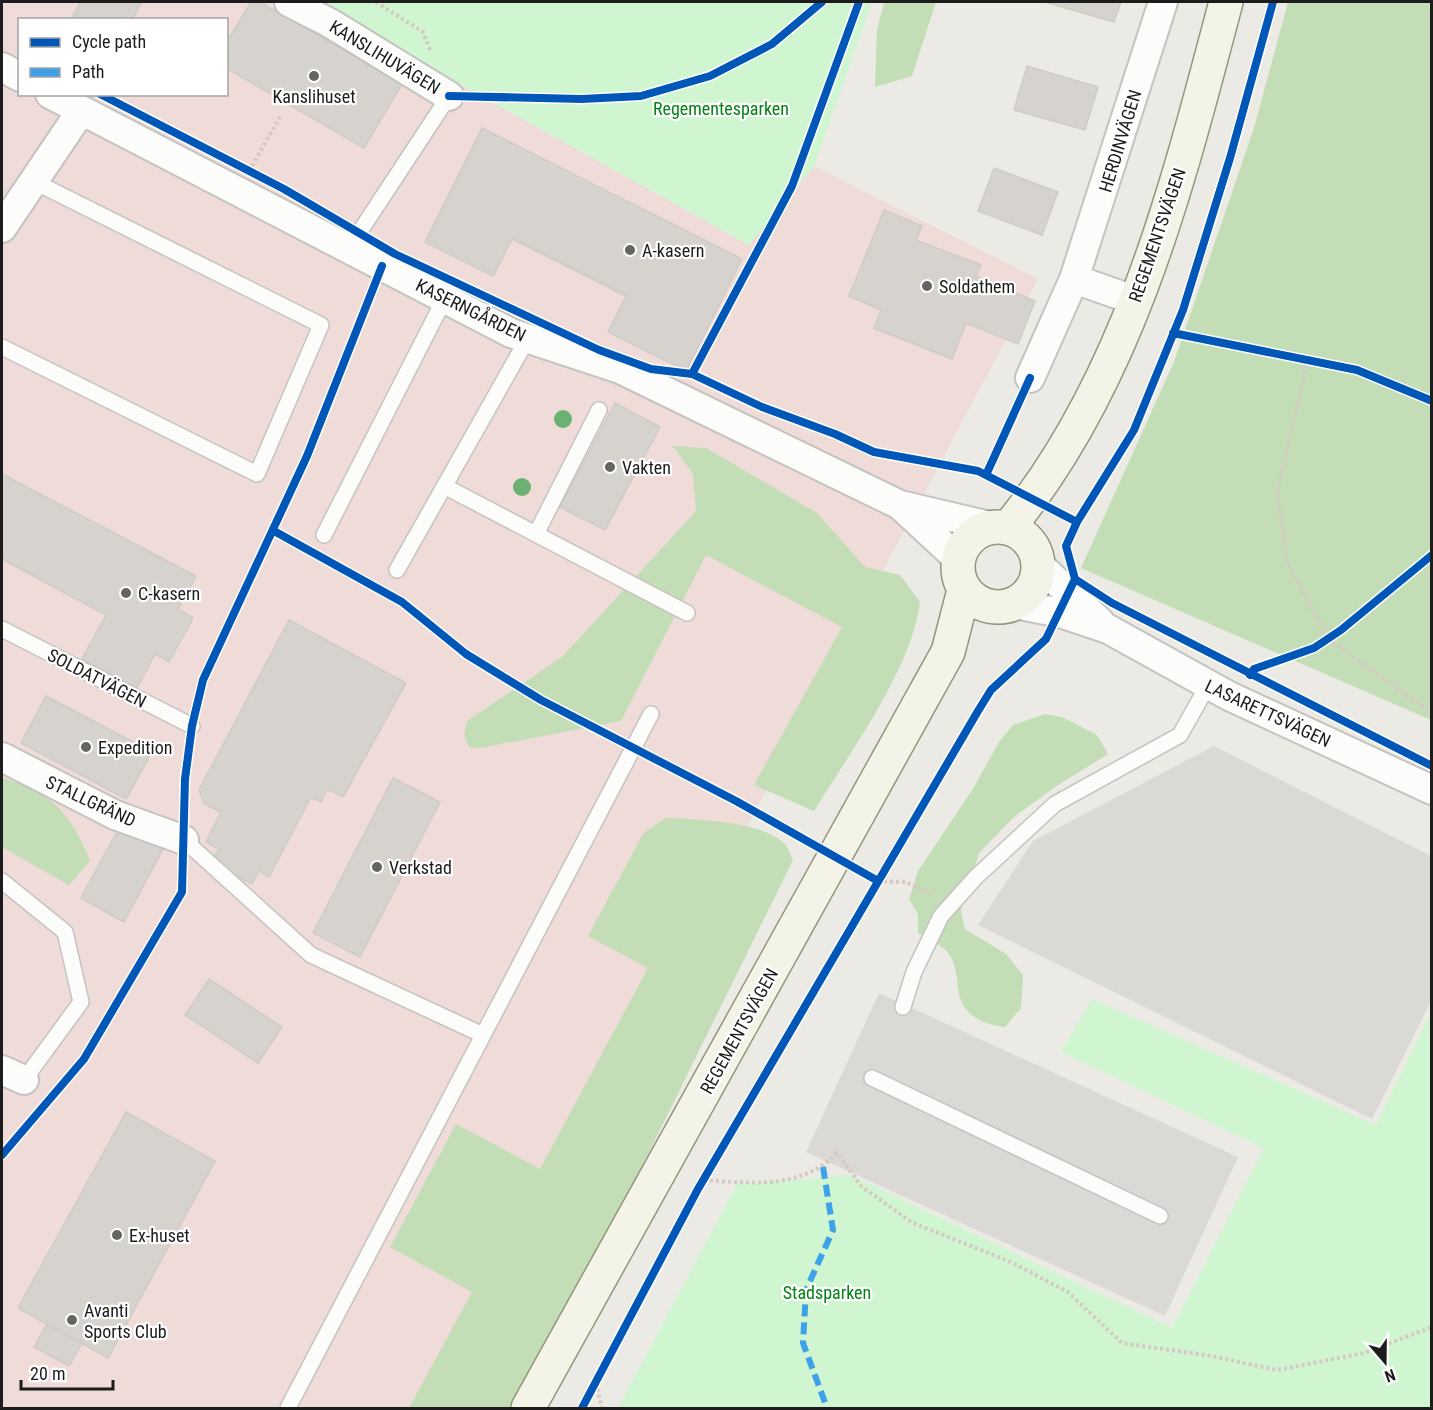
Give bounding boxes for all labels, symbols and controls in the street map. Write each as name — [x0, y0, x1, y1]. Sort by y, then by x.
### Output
street label: KANSLIHUVÄGEN — [326, 16, 444, 98]
legend — [18, 18, 228, 96]
text: Cycle path — [72, 31, 146, 52]
text: Path — [72, 61, 105, 82]
marker: Kanslihuset — [307, 69, 321, 83]
place label: Kanslihuset — [273, 86, 356, 107]
street label: HERDINVÄGEN — [1094, 87, 1146, 195]
park label: Regementesparken — [653, 98, 789, 119]
street label: REGEMENTSVÄGEN — [1124, 165, 1190, 305]
place label: A-kasern — [642, 240, 704, 261]
marker: A-kasern — [623, 243, 637, 257]
street label: KASERNGÅRDEN — [412, 273, 530, 346]
place label: Soldathem — [939, 276, 1015, 297]
marker: Soldathem — [920, 279, 934, 293]
place label: Vakten — [622, 457, 671, 478]
marker: Vakten — [603, 460, 617, 474]
place label: C-kasern — [138, 583, 200, 604]
marker: C-kasern — [119, 586, 133, 600]
street label: SOLDATVÄGEN — [44, 644, 150, 712]
street label: LASARETTSVÄGEN — [1202, 675, 1334, 751]
place label: Expedition — [98, 737, 172, 758]
marker: Expedition — [79, 740, 93, 754]
street label: STALLGRÄND — [43, 771, 139, 831]
place label: Verkstad — [389, 857, 452, 878]
marker: Verkstad — [370, 860, 384, 874]
street label: REGEMENTSVÄGEN — [696, 964, 782, 1098]
place label: Ex-huset — [129, 1225, 190, 1246]
marker: Ex-huset — [110, 1228, 124, 1242]
park label: Stadsparken — [783, 1282, 871, 1303]
place label: Avanti Sports Club — [84, 1300, 167, 1342]
marker: Avanti Sports Club — [65, 1313, 79, 1327]
north arrow — [1355, 1332, 1415, 1392]
scale bar — [21, 1353, 112, 1391]
text: 20 m — [30, 1363, 65, 1384]
text: N — [1382, 1365, 1398, 1386]

